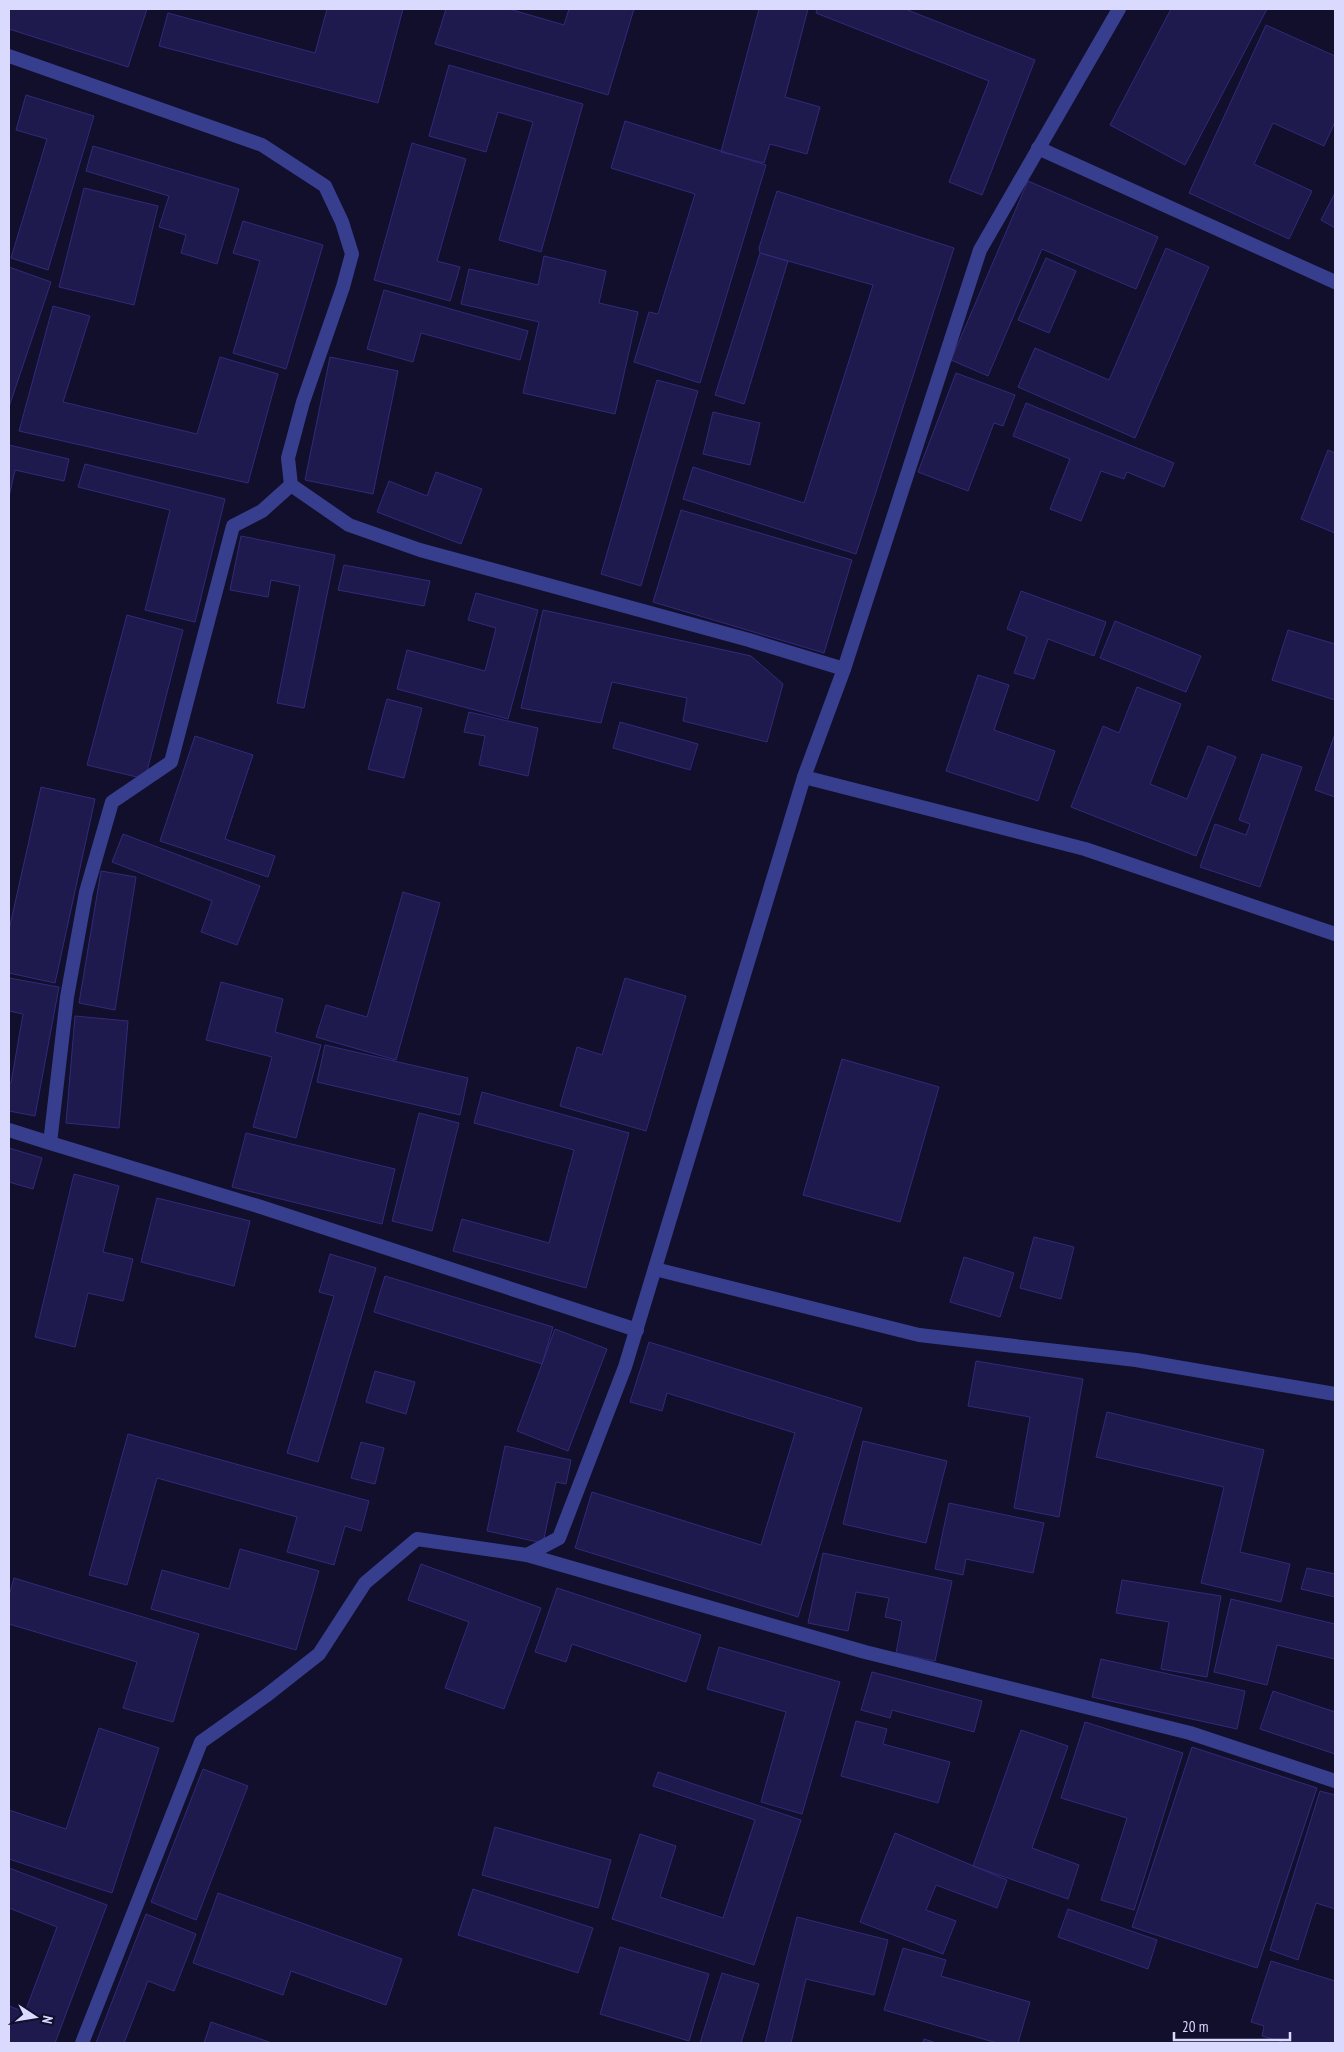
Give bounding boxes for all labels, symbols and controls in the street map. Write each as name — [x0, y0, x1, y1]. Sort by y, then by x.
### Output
north arrow — [10, 1992, 60, 2042]
scale bar — [1174, 2010, 1290, 2042]
text: N — [38, 2014, 57, 2025]
text: 20 m — [1182, 2017, 1208, 2036]

